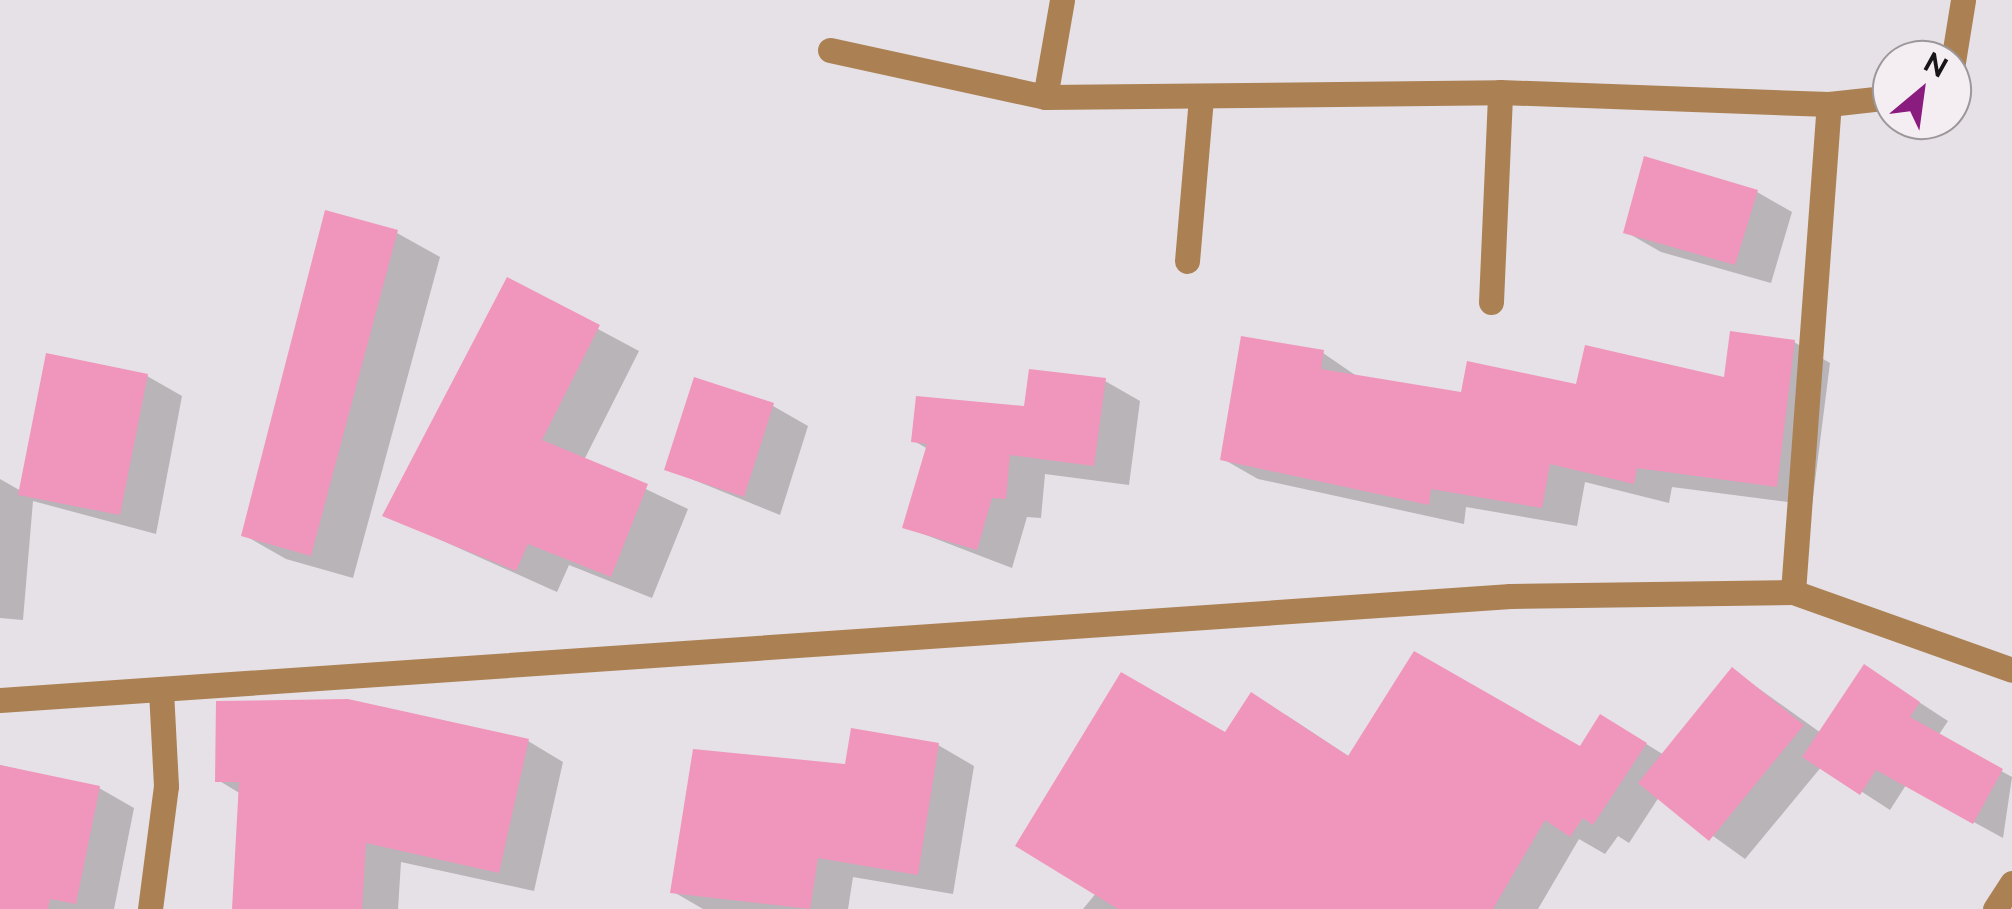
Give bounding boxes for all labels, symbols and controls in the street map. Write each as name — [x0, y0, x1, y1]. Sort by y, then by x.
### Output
north arrow — [1872, 40, 1972, 140]
text: N — [1918, 45, 1953, 85]

